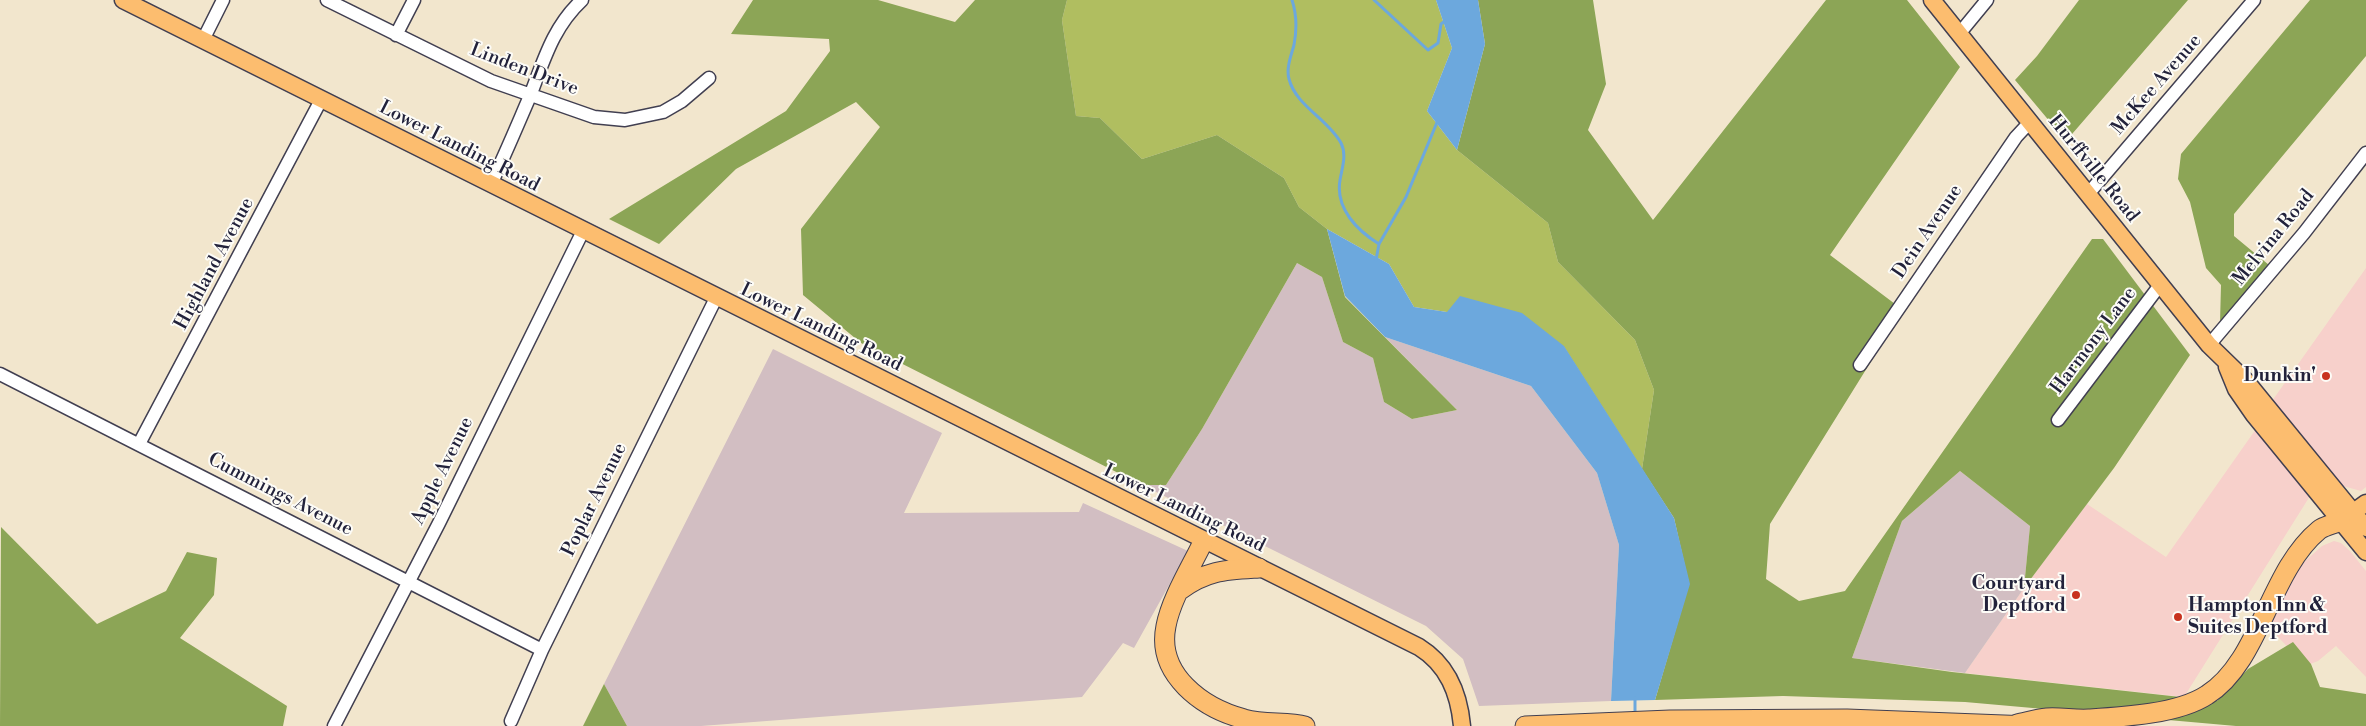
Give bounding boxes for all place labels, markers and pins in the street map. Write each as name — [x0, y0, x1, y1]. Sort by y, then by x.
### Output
place label: Dunkin' — [2243, 365, 2316, 387]
marker: Dunkin' — [2320, 370, 2332, 382]
place label: Courtyard Deptford — [1972, 573, 2066, 617]
marker: Courtyard Deptford — [2070, 589, 2082, 601]
place label: Hampton Inn & Suites Deptford — [2188, 595, 2328, 639]
marker: Hampton Inn & Suites Deptford — [2172, 611, 2184, 623]

